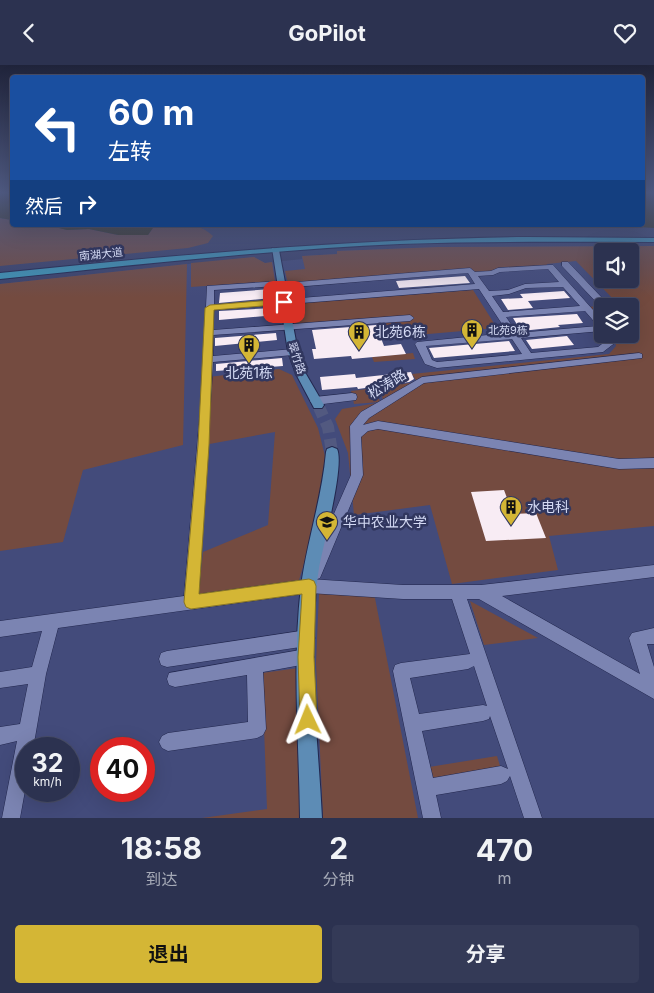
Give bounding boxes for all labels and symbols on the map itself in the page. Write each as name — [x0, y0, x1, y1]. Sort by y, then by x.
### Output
street label: 南湖大道 — [78, 245, 124, 263]
pin — [263, 281, 305, 323]
building icon: 北苑9栋 — [460, 318, 484, 349]
building icon: 北苑6栋 — [347, 320, 371, 351]
place label: 北苑6栋 — [375, 323, 426, 340]
place label: 北苑9栋 — [488, 323, 528, 337]
building icon: 北苑1栋 — [237, 333, 261, 364]
street label: 翠竹路 — [285, 340, 309, 376]
place label: 北苑1栋 — [225, 364, 273, 381]
street label: 松涛路 — [364, 365, 409, 402]
building icon: 水电科 — [499, 495, 523, 526]
place label: 水电科 — [527, 498, 569, 515]
school or university icon: 华中农业大学 — [315, 510, 339, 541]
place label: 华中农业大学 — [343, 513, 427, 530]
position arrow — [281, 693, 333, 745]
speed limit sign: 40 — [90, 737, 155, 802]

